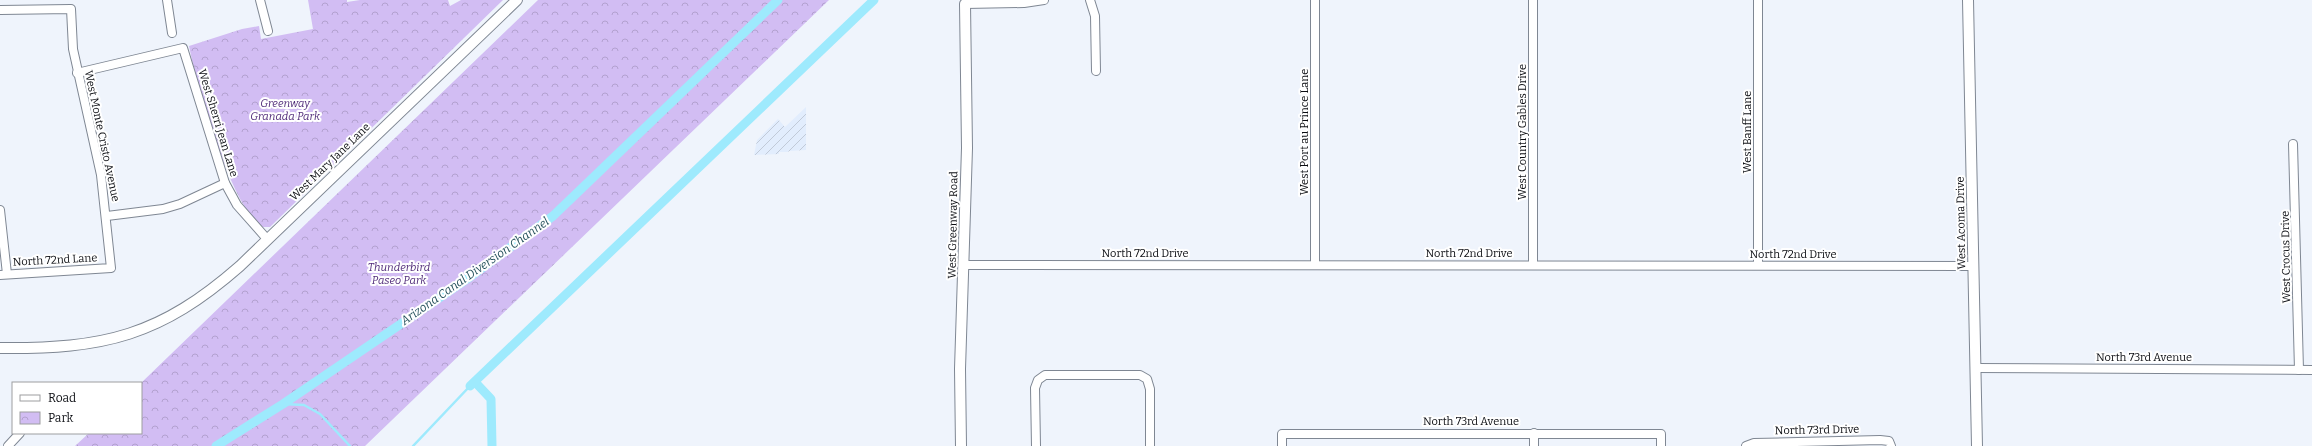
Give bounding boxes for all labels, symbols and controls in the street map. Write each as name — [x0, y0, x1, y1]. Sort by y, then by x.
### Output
street label: West Country Gables Drive — [1516, 64, 1529, 200]
street label: West Sherri Jean Lane — [195, 68, 241, 178]
street label: West Monte Cristo Avenue — [82, 69, 122, 203]
street label: West Port au Prince Lane — [1298, 69, 1311, 195]
street label: West Banff Lane — [1741, 91, 1754, 173]
park label: Greenway Granada Park — [250, 97, 321, 123]
street label: West Mary Jane Lane — [287, 120, 373, 204]
street label: West Greenway Road — [946, 171, 960, 279]
street label: West Acoma Drive — [1954, 176, 1968, 270]
street label: West Crocus Drive — [2279, 211, 2293, 303]
water label: Arizona Canal Diversion Channel — [397, 214, 552, 328]
street label: North 72nd Drive — [1102, 247, 1188, 260]
street label: North 72nd Drive — [1426, 247, 1512, 260]
street label: North 72nd Drive — [1750, 248, 1836, 261]
street label: North 72nd Lane — [12, 251, 98, 269]
park label: Thunderbird Paseo Park — [368, 261, 431, 287]
street label: North 73rd Avenue — [2096, 351, 2192, 364]
legend — [12, 382, 142, 434]
text: Road — [48, 391, 76, 405]
text: Park — [48, 411, 74, 425]
street label: North 73rd Avenue — [1423, 415, 1519, 428]
street label: North 73rd Drive — [1775, 423, 1859, 437]

